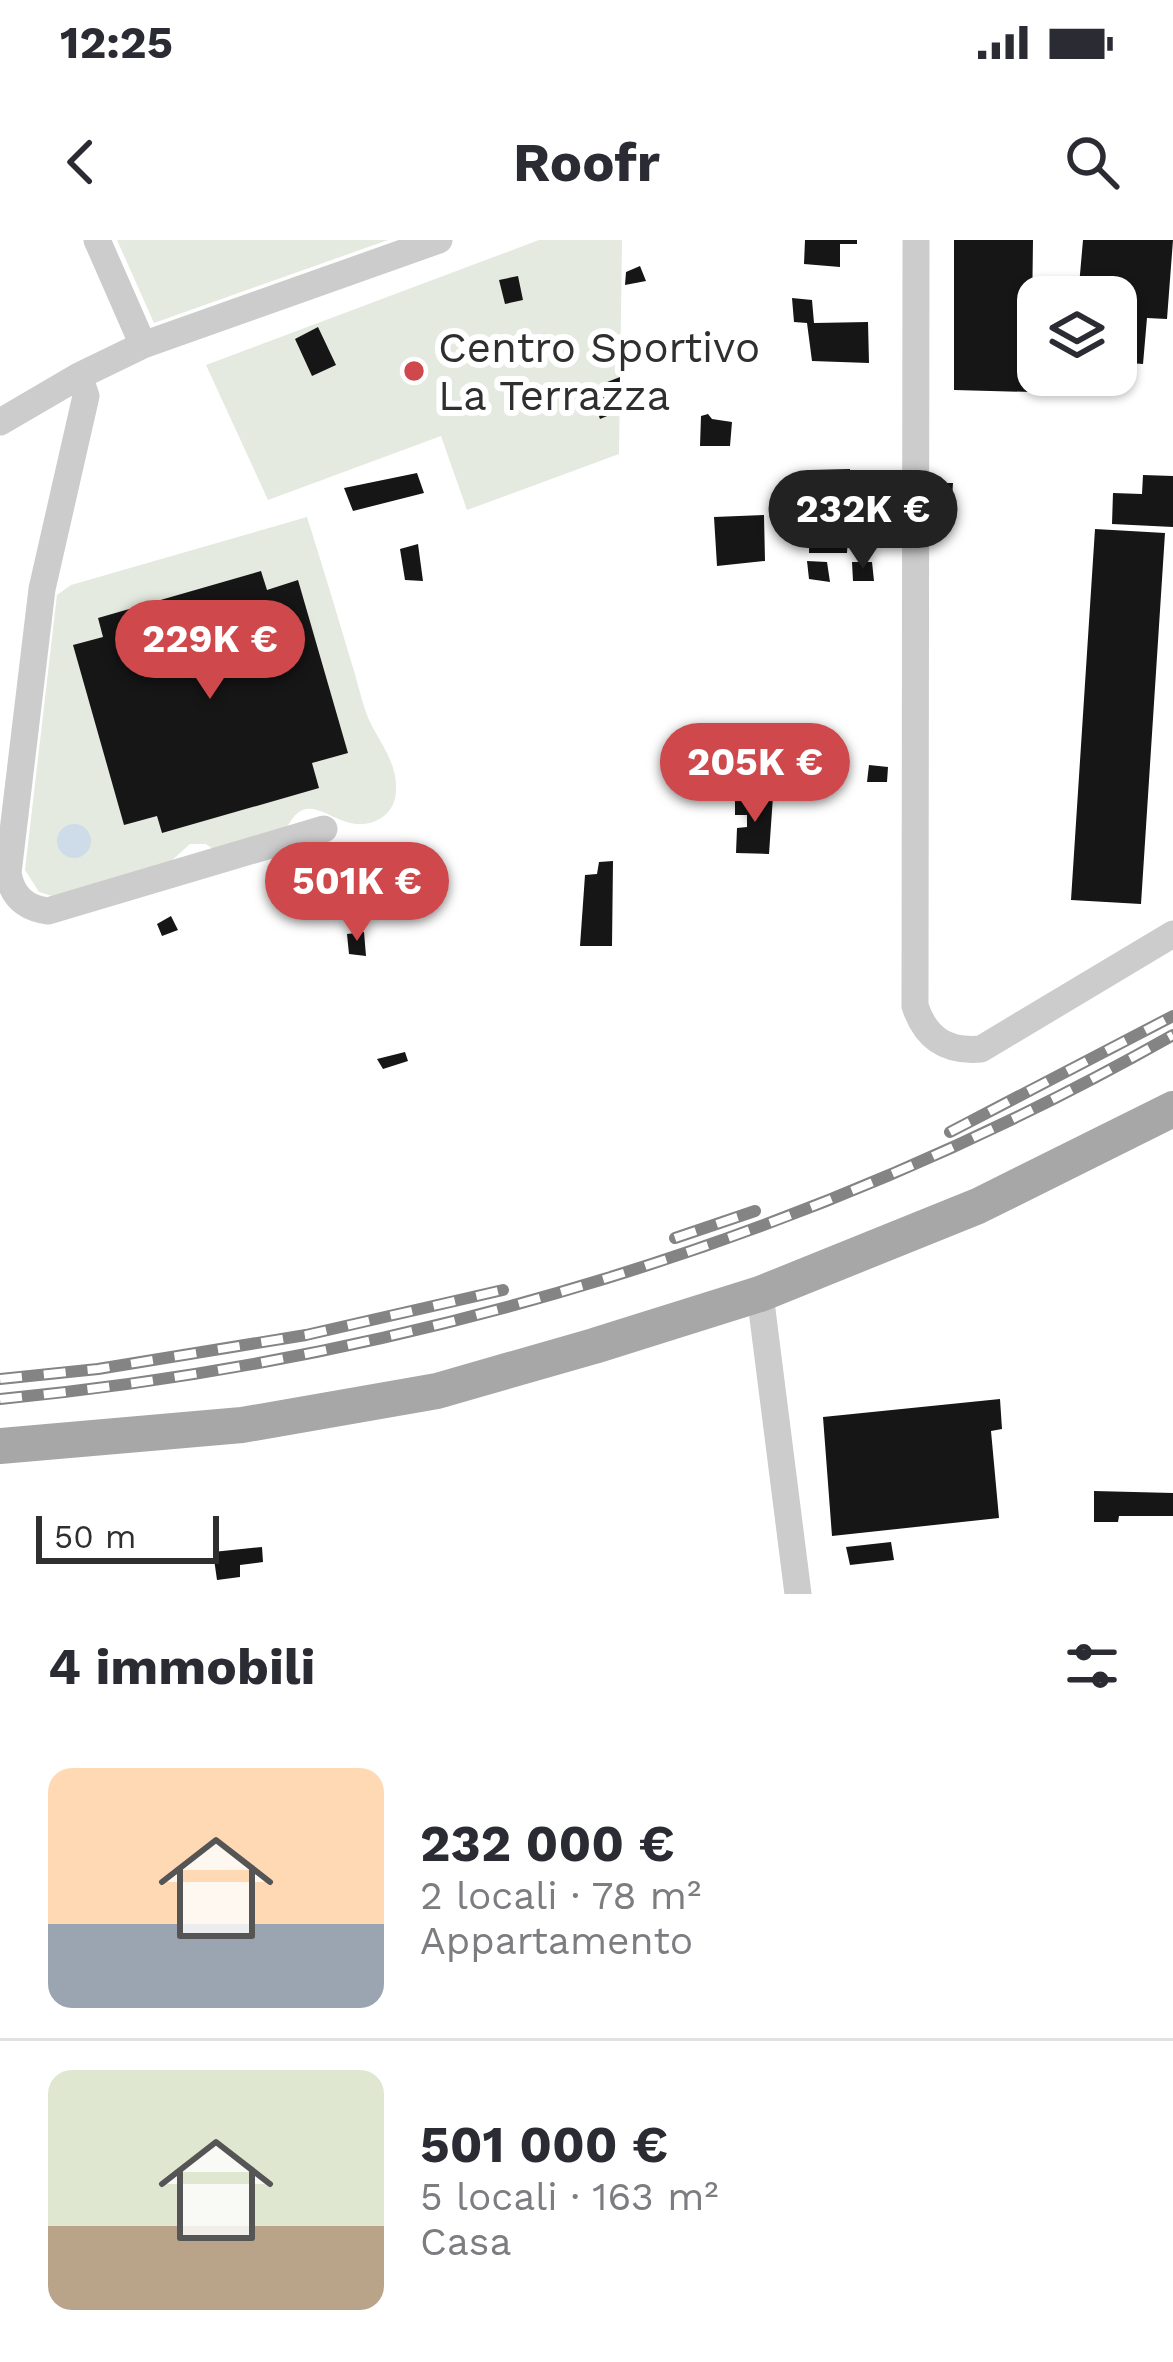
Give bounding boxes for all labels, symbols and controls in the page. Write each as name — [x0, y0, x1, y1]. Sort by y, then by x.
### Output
text: 12:25 — [60, 16, 173, 69]
icon: back — [48, 129, 114, 195]
icon: search — [1059, 129, 1125, 195]
text: Roofr — [513, 131, 660, 194]
map controls — [1017, 276, 1137, 396]
button: layers — [1017, 276, 1137, 396]
place label: Centro Sportivo La Terrazza — [438, 323, 760, 420]
marker: Centro Sportivo La Terrazza — [401, 358, 427, 384]
pin: 232K € — [765, 470, 961, 572]
text: 232K € — [796, 486, 930, 531]
pin: 229K € — [112, 600, 308, 702]
text: 229K € — [142, 616, 278, 661]
pin: 205K € — [657, 723, 853, 825]
text: 205K € — [687, 739, 823, 784]
pin: 501K € — [259, 842, 455, 944]
text: 501K € — [292, 858, 422, 903]
scale bar — [36, 1510, 219, 1563]
text: 50 m — [54, 1517, 136, 1556]
icon: filters — [1059, 1633, 1125, 1699]
text: 4 immobili — [48, 1637, 315, 1696]
text: 232 000 € — [420, 1814, 675, 1873]
icon: home — [144, 1816, 288, 1960]
text: 2 locali · 78 m² — [420, 1873, 701, 1918]
text: Appartamento — [420, 1918, 693, 1963]
text: 501 000 € — [420, 2115, 668, 2174]
icon: home — [144, 2118, 288, 2262]
text: 5 locali · 163 m² — [420, 2174, 719, 2219]
text: Casa — [420, 2219, 511, 2264]

